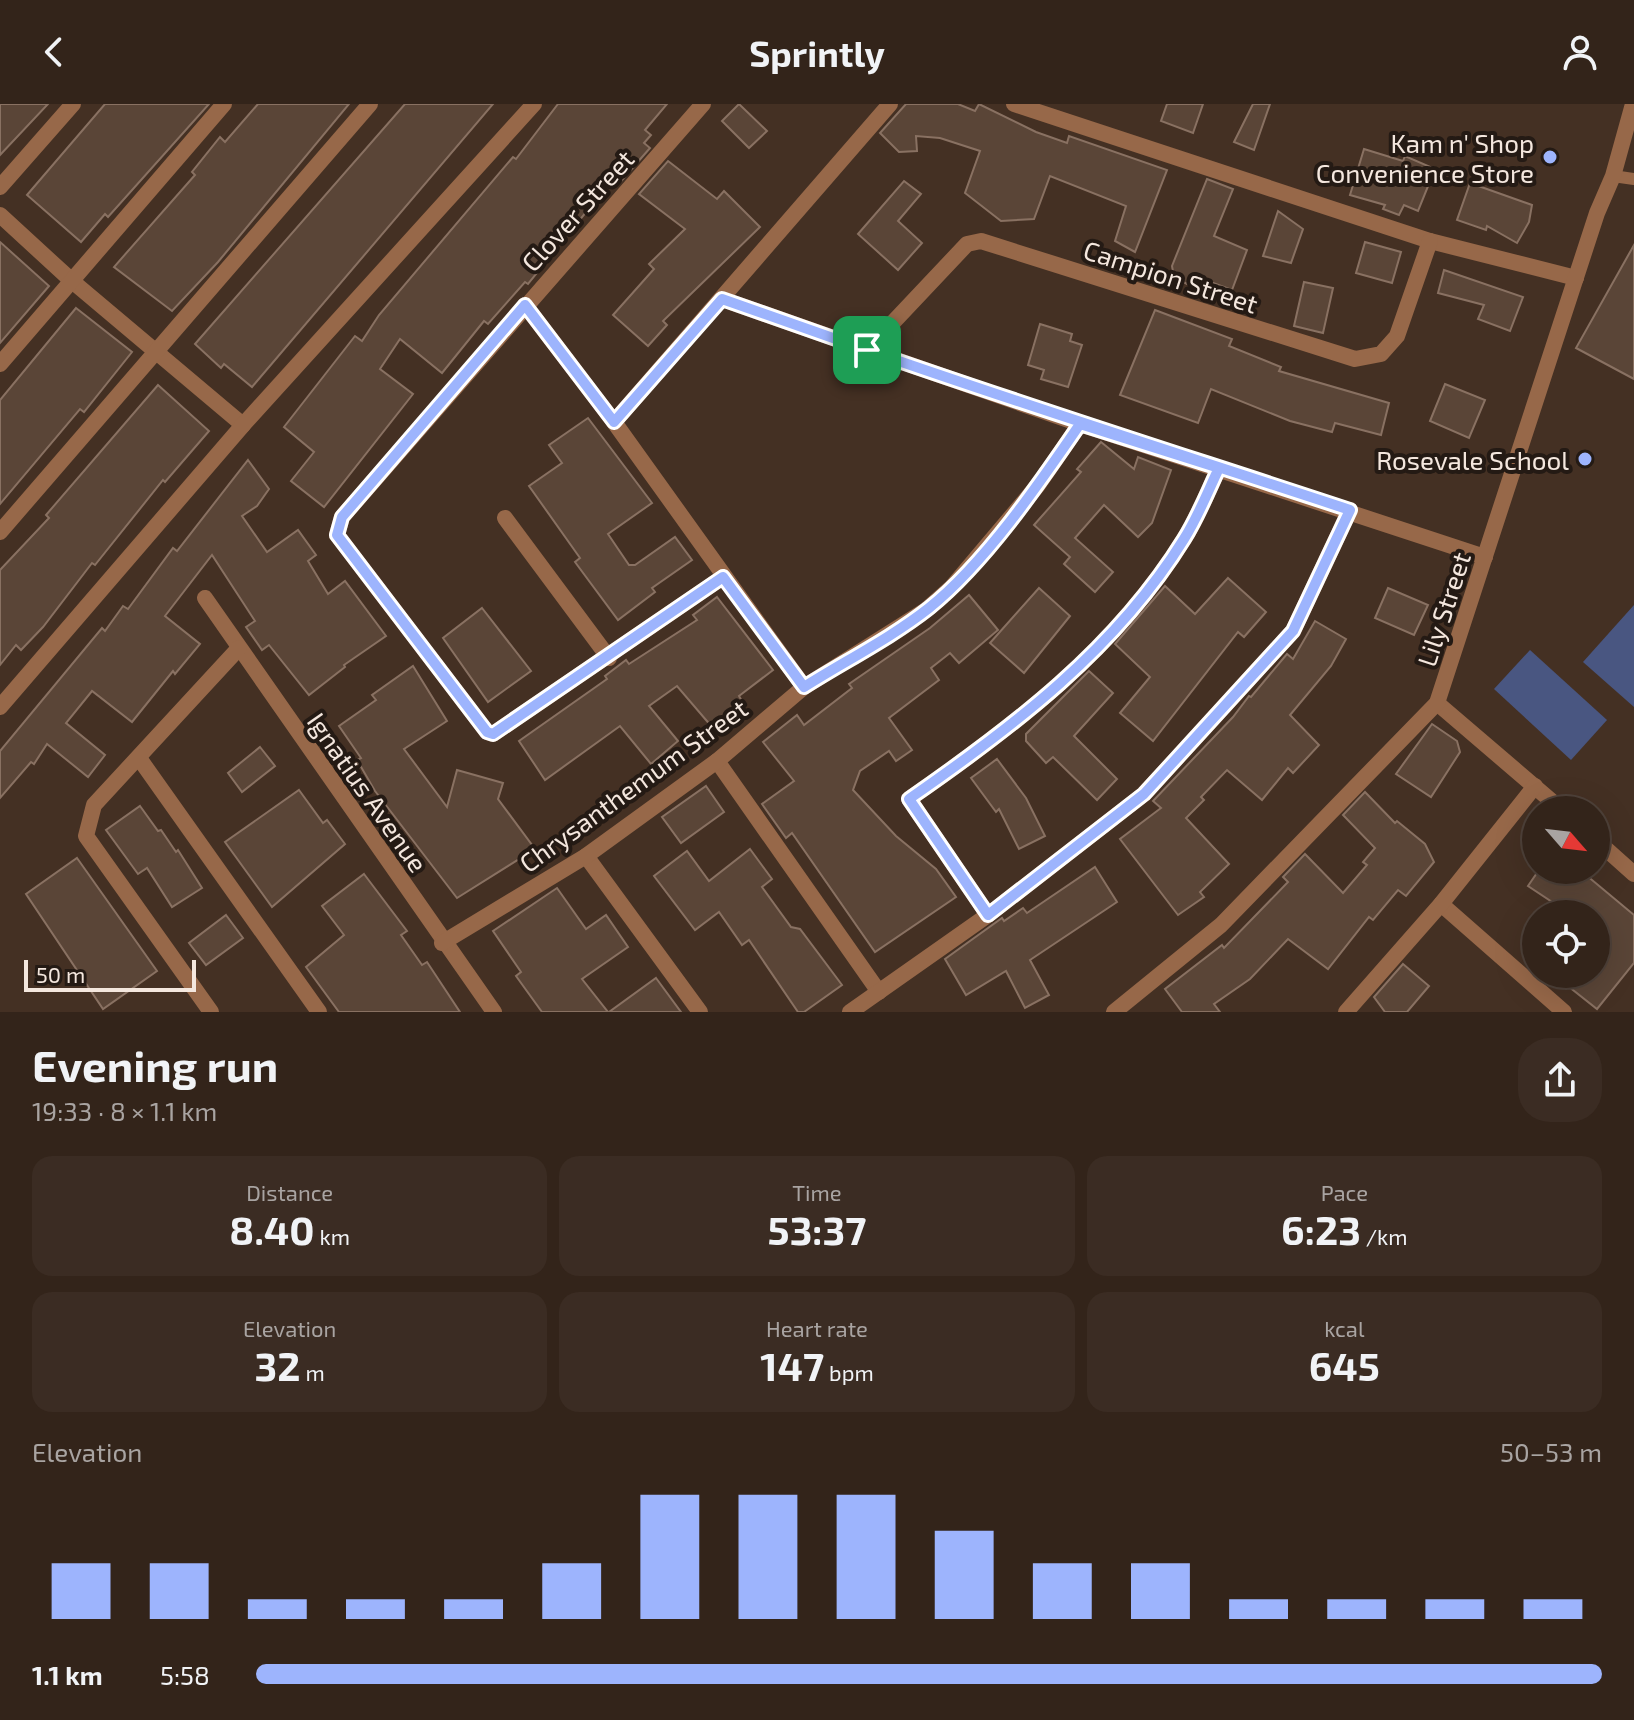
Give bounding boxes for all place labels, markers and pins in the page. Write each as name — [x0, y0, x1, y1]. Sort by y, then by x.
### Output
place label: Kam n' Shop Convenience Store — [1316, 127, 1534, 188]
marker: Kam n' Shop Convenience Store — [1541, 148, 1559, 166]
pin — [833, 316, 901, 384]
place label: Rosevale School — [1376, 444, 1569, 475]
marker: Rosevale School — [1576, 450, 1594, 468]

